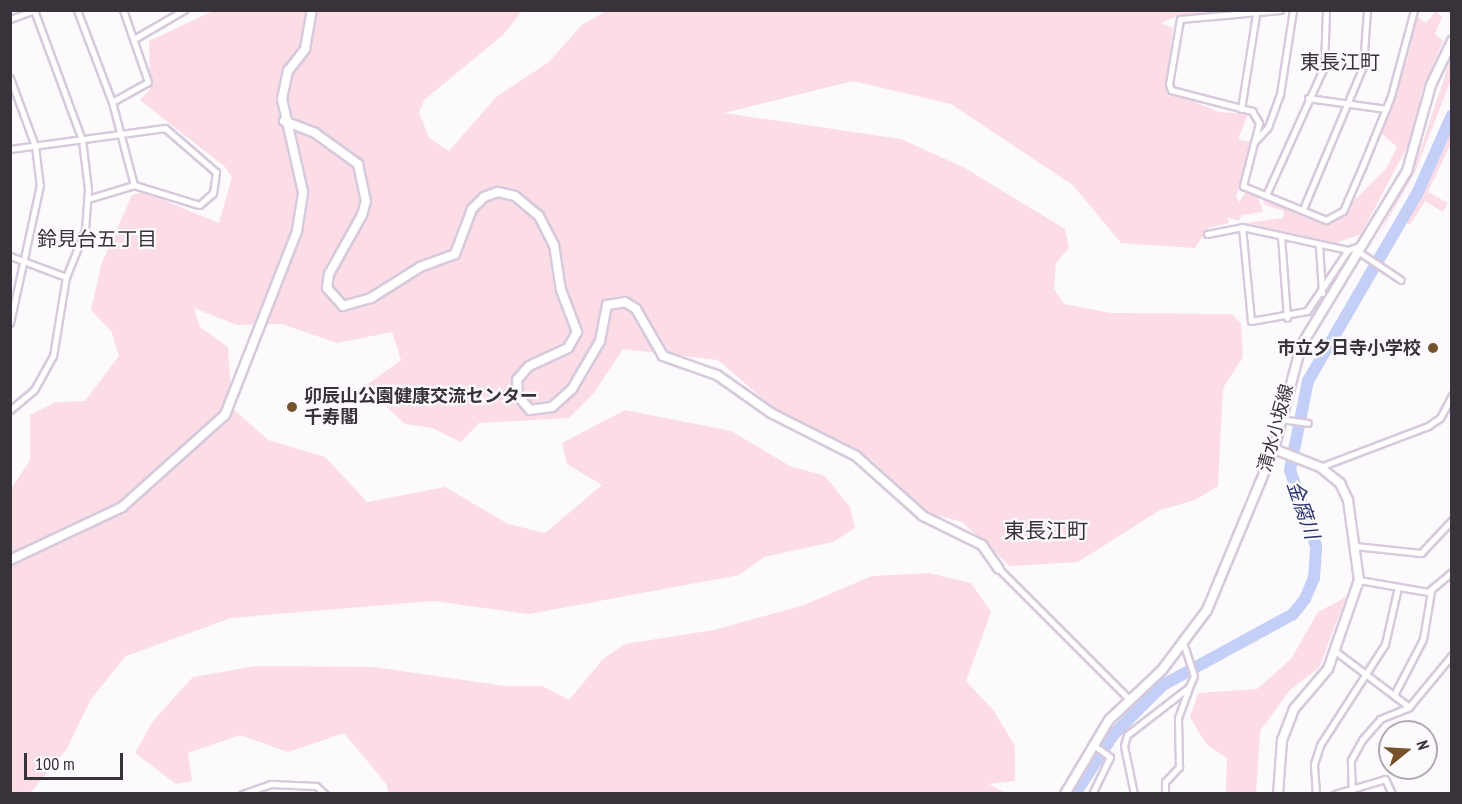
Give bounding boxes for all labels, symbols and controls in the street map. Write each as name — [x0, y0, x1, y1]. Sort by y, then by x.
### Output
district label: 東長江町 — [1300, 50, 1380, 74]
district label: 鈴見台五丁目 — [37, 227, 157, 251]
place label: 市立夕日寺小学校 — [1277, 337, 1421, 359]
marker: 市立夕日寺小学校 — [1426, 341, 1440, 355]
street label: 清水小坂線 — [1254, 382, 1298, 474]
place label: 卯辰山公園健康交流センター 千寿閣 — [304, 386, 538, 428]
marker: 卯辰山公園健康交流センター 千寿閣 — [285, 400, 299, 414]
water label: 金腐川 — [1282, 478, 1324, 542]
district label: 東長江町 — [1004, 518, 1088, 544]
north arrow — [1378, 720, 1438, 780]
text: N — [1412, 738, 1434, 752]
scale bar — [27, 741, 126, 779]
text: 100 m — [35, 752, 75, 775]

